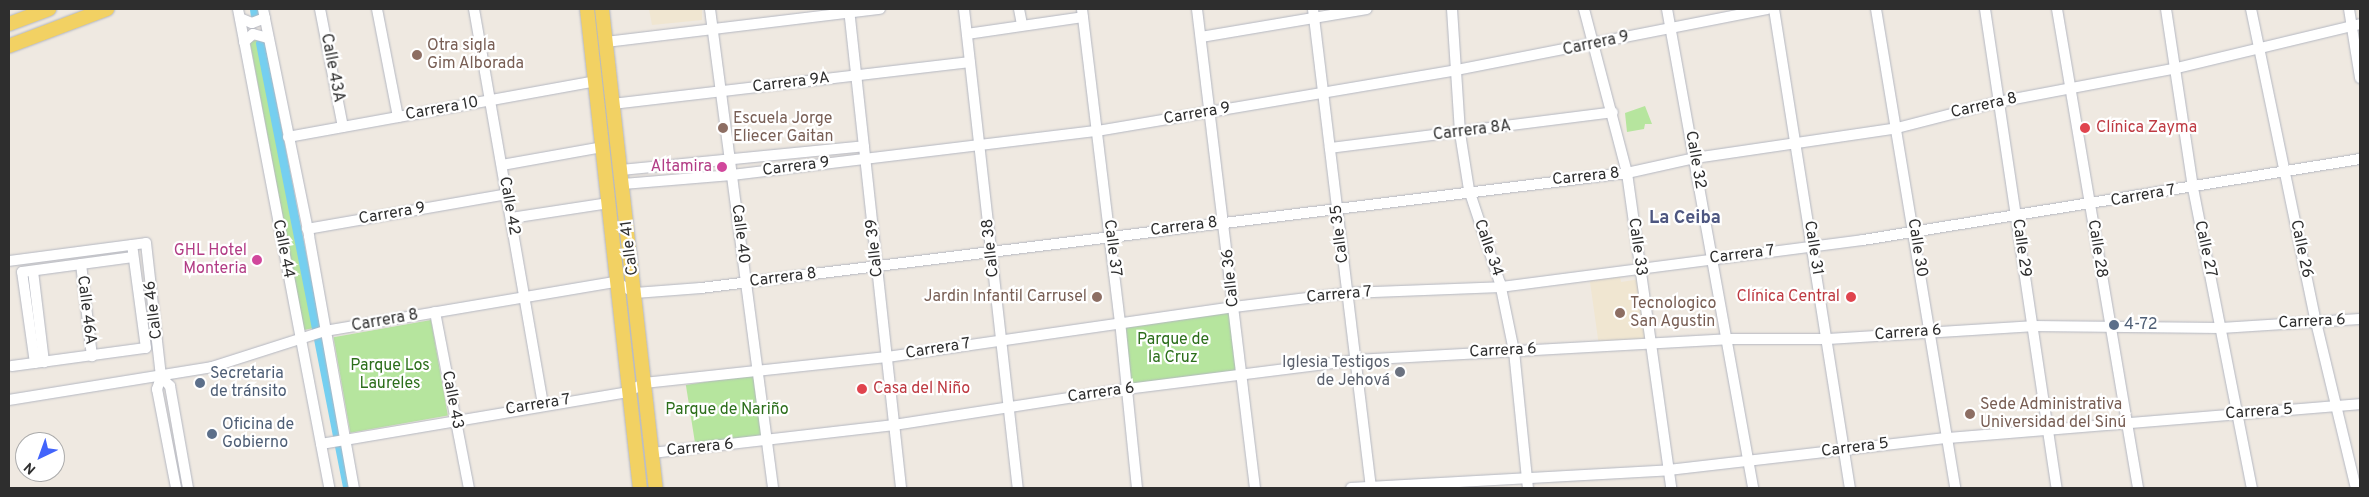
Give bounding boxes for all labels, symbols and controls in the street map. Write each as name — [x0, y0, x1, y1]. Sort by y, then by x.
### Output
street label: Carrera 9 — [1561, 28, 1631, 60]
street label: Calle 43A — [316, 32, 348, 104]
place label: Otra sigla Gim Alborada — [427, 36, 525, 74]
marker: Otra sigla Gim Alborada — [411, 49, 423, 61]
street label: Carrera 9A — [751, 69, 831, 97]
street label: Carrera 8 — [1949, 89, 2019, 123]
street label: Carrera 10 — [404, 93, 480, 125]
street label: Carrera 9 — [1162, 99, 1232, 129]
place label: Escuela Jorge Eliecer Gaitan — [733, 109, 834, 147]
street label: Carrera 8A — [1432, 117, 1512, 145]
place label: Clínica Zayma — [2096, 118, 2197, 138]
marker: Clínica Zayma — [2078, 121, 2092, 135]
marker: Escuela Jorge Eliecer Gaitan — [717, 122, 729, 134]
street label: Calle 32 — [1680, 129, 1710, 191]
street label: Carrera 9 — [761, 153, 831, 181]
place label: Altamira — [650, 157, 712, 177]
marker: Altamira — [716, 161, 728, 173]
street label: Carrera 8 — [1551, 164, 1621, 190]
street label: Calle 42 — [494, 175, 524, 237]
street label: Carrera 7 — [2109, 181, 2177, 211]
street label: Carrera 9 — [357, 199, 427, 229]
street label: Calle 40 — [727, 203, 753, 265]
street label: Calle 35 — [1327, 204, 1353, 264]
district label: La Ceiba — [1649, 208, 1721, 230]
street label: Carrera 8 — [1149, 213, 1219, 241]
street label: Calle 34 — [1469, 217, 1507, 279]
street label: Calle 33 — [1623, 217, 1651, 277]
street label: Calle 30 — [1903, 217, 1931, 279]
street label: Calle 44 — [268, 218, 298, 280]
street label: Calle 39 — [862, 218, 888, 278]
street label: Calle 38 — [978, 218, 1004, 278]
street label: Calle 37 — [1099, 218, 1125, 278]
street label: Calle 29 — [2007, 218, 2035, 278]
street label: Calle 28 — [2083, 218, 2111, 280]
street label: Calle 26 — [2285, 218, 2317, 280]
street label: Calle 41 — [617, 219, 643, 277]
street label: Calle 31 — [1799, 219, 1827, 277]
street label: Calle 27 — [2190, 219, 2220, 279]
place label: GHL Hotel Monteria — [173, 241, 247, 279]
street label: Carrera 7 — [1708, 241, 1776, 269]
street label: Calle 36 — [1218, 248, 1244, 308]
marker: GHL Hotel Monteria — [251, 254, 263, 266]
street label: Carrera 8 — [748, 264, 818, 292]
street label: Calle 46A — [72, 274, 100, 346]
street label: Calle 46 — [141, 280, 167, 340]
street label: Carrera 7 — [1305, 283, 1373, 307]
place label: Jardin Infantil Carrusel — [924, 287, 1087, 307]
place label: Clínica Central — [1736, 287, 1840, 307]
marker: Clínica Central — [1844, 290, 1858, 304]
marker: Jardin Infantil Carrusel — [1091, 291, 1103, 303]
place label: Tecnologico San Agustin — [1630, 294, 1716, 332]
street label: Carrera 8 — [350, 306, 420, 336]
marker: Tecnologico San Agustin — [1614, 307, 1626, 319]
street label: Carrera 6 — [2278, 311, 2346, 333]
place label: 4-72 — [2124, 315, 2157, 335]
marker: 4-72 — [2108, 319, 2120, 331]
street label: Carrera 6 — [1874, 321, 1942, 345]
park label: Parque de la Cruz — [1137, 330, 1209, 368]
street label: Carrera 7 — [904, 334, 972, 364]
street label: Carrera 6 — [1469, 340, 1537, 362]
place label: Iglesia Testigos de Jehová — [1281, 353, 1390, 391]
park label: Parque Los Laureles — [350, 356, 430, 394]
place label: Secretaria de tránsito — [210, 364, 287, 402]
marker: Iglesia Testigos de Jehová — [1394, 366, 1406, 378]
street label: Calle 43 — [437, 369, 467, 431]
marker: Secretaria de tránsito — [194, 377, 206, 389]
place label: Casa del Niño — [873, 379, 970, 399]
street label: Carrera 6 — [1066, 379, 1136, 407]
marker: Casa del Niño — [855, 382, 869, 396]
street label: Carrera 7 — [504, 390, 572, 420]
place label: Sede Administrativa Universidad del Sinú — [1980, 395, 2126, 433]
park label: Parque de Nariño — [665, 400, 789, 420]
street label: Carrera 5 — [2225, 400, 2293, 424]
marker: Sede Administrativa Universidad del Sinú — [1964, 408, 1976, 420]
place label: Oficina de Gobierno — [222, 415, 294, 453]
marker: Oficina de Gobierno — [206, 428, 218, 440]
north arrow — [15, 432, 65, 482]
street label: Carrera 5 — [1820, 434, 1890, 462]
street label: Carrera 6 — [666, 435, 734, 461]
text: N — [21, 458, 40, 477]

